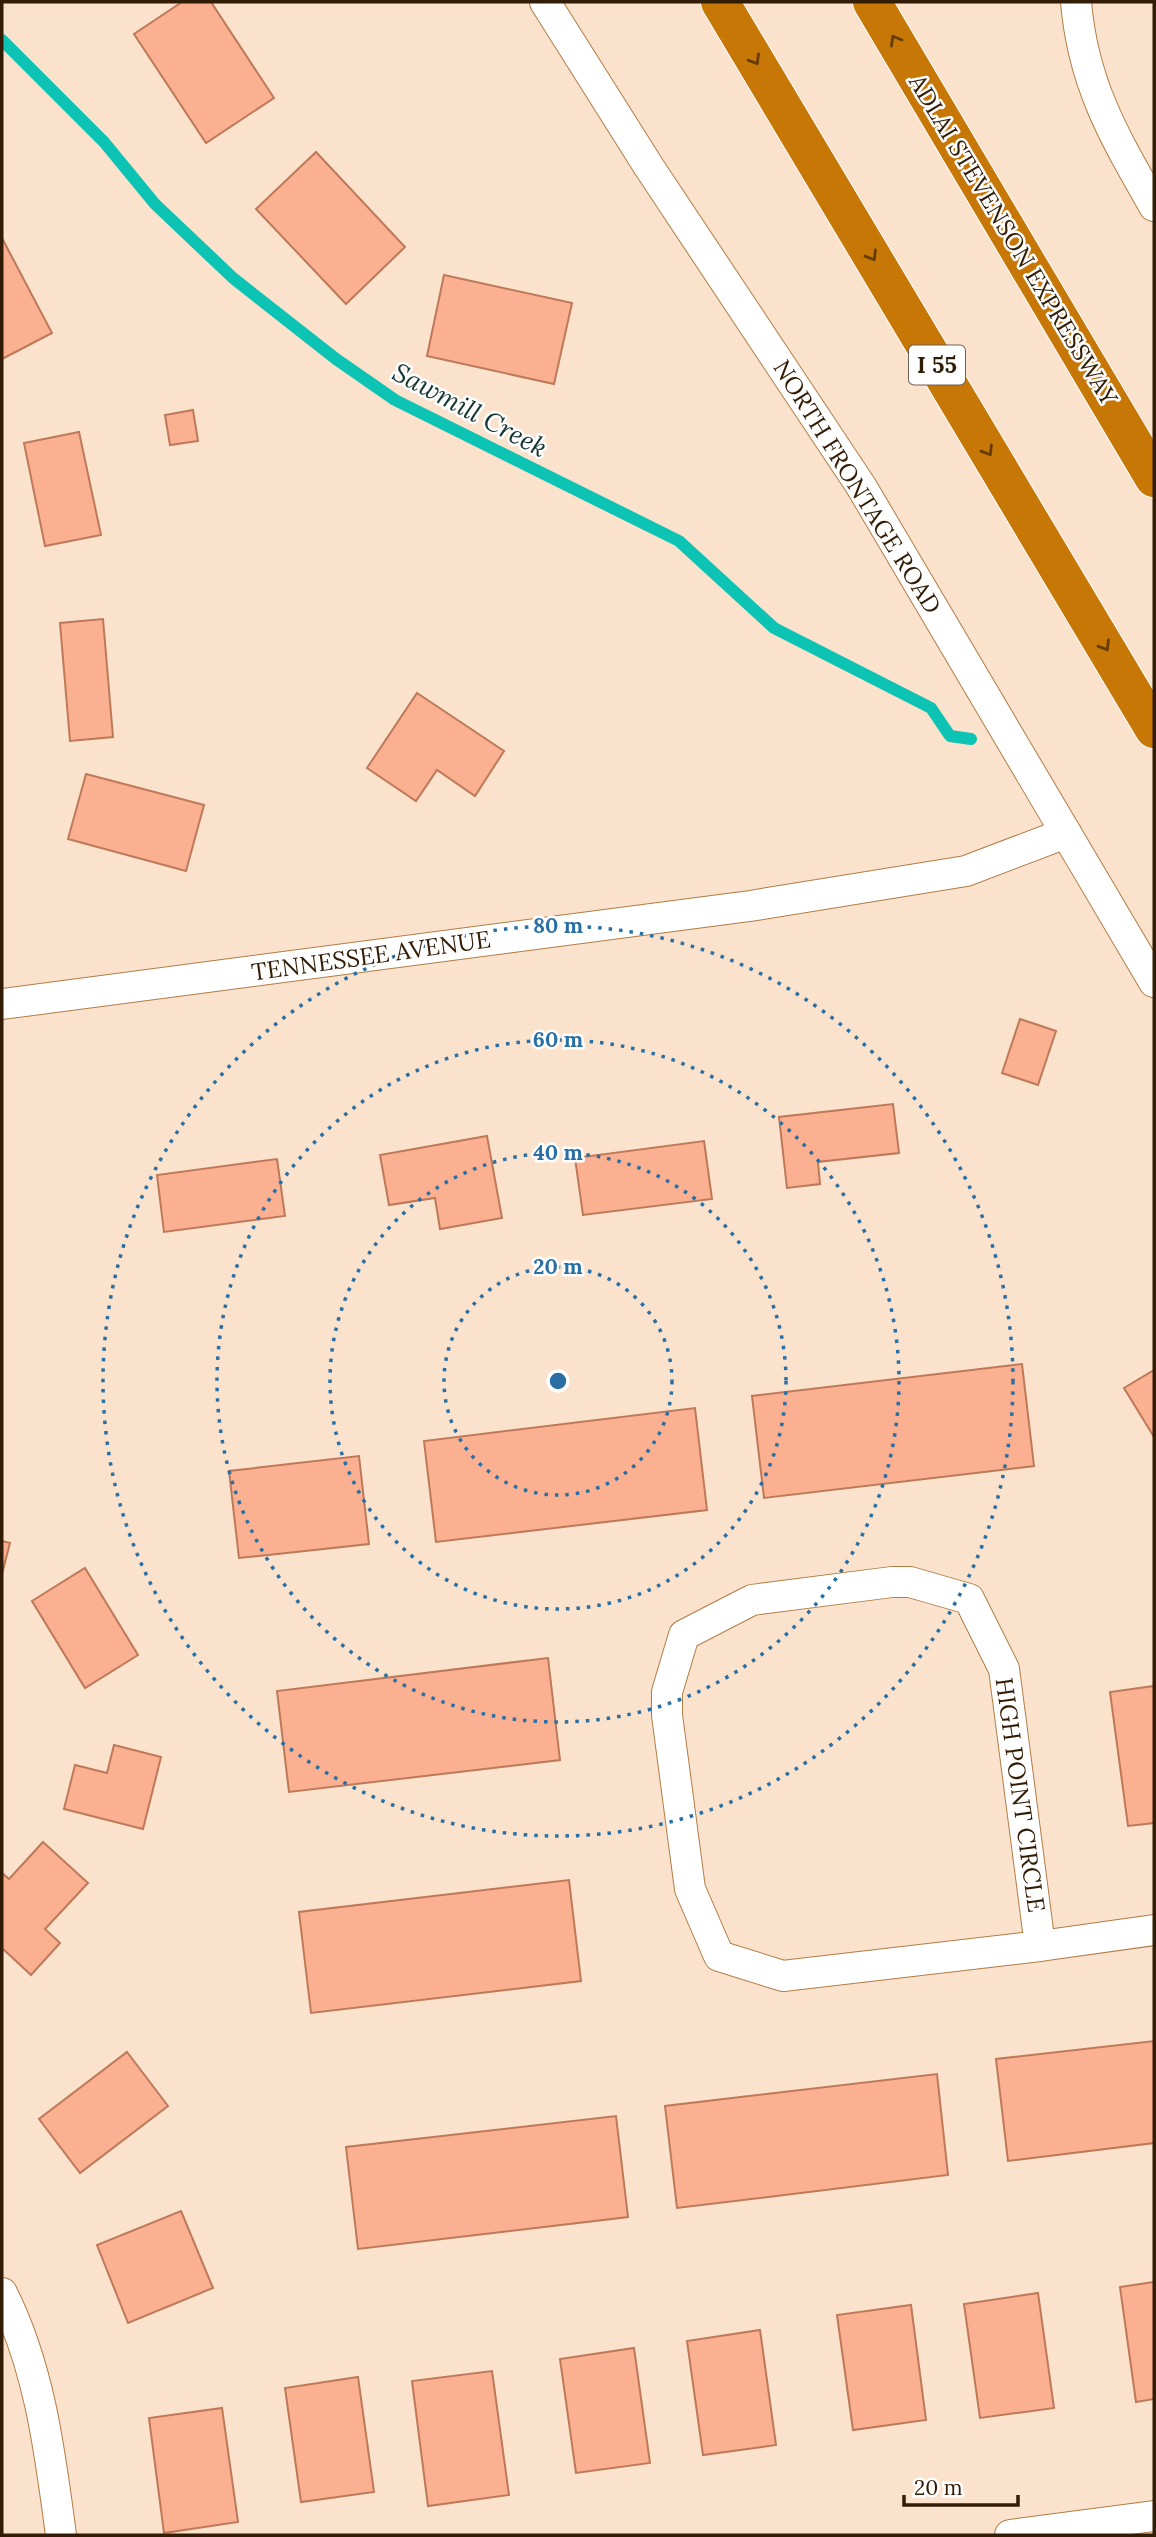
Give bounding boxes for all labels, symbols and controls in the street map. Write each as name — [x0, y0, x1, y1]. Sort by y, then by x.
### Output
one-way arrow — [890, 35, 903, 48]
one-way arrow — [747, 53, 760, 66]
street label: ADLAI STEVENSON EXPRESSWAY — [902, 68, 1125, 411]
one-way arrow — [863, 248, 876, 261]
road number: I 55 — [909, 346, 965, 384]
street label: NORTH FRONTAGE ROAD — [766, 354, 948, 620]
water label: Sawmill Creek — [387, 355, 553, 464]
one-way arrow — [980, 443, 993, 456]
one-way arrow — [1097, 639, 1110, 652]
text: 80 m — [533, 912, 583, 939]
street label: TENNESSEE AVENUE — [249, 923, 492, 988]
text: 60 m — [533, 1026, 583, 1053]
text: 40 m — [533, 1139, 583, 1166]
text: 20 m — [533, 1253, 583, 1280]
centre of rings — [546, 1369, 570, 1393]
street label: HIGH POINT CIRCLE — [989, 1676, 1052, 1914]
scale bar — [904, 2464, 1018, 2508]
text: 20 m — [914, 2474, 963, 2501]

